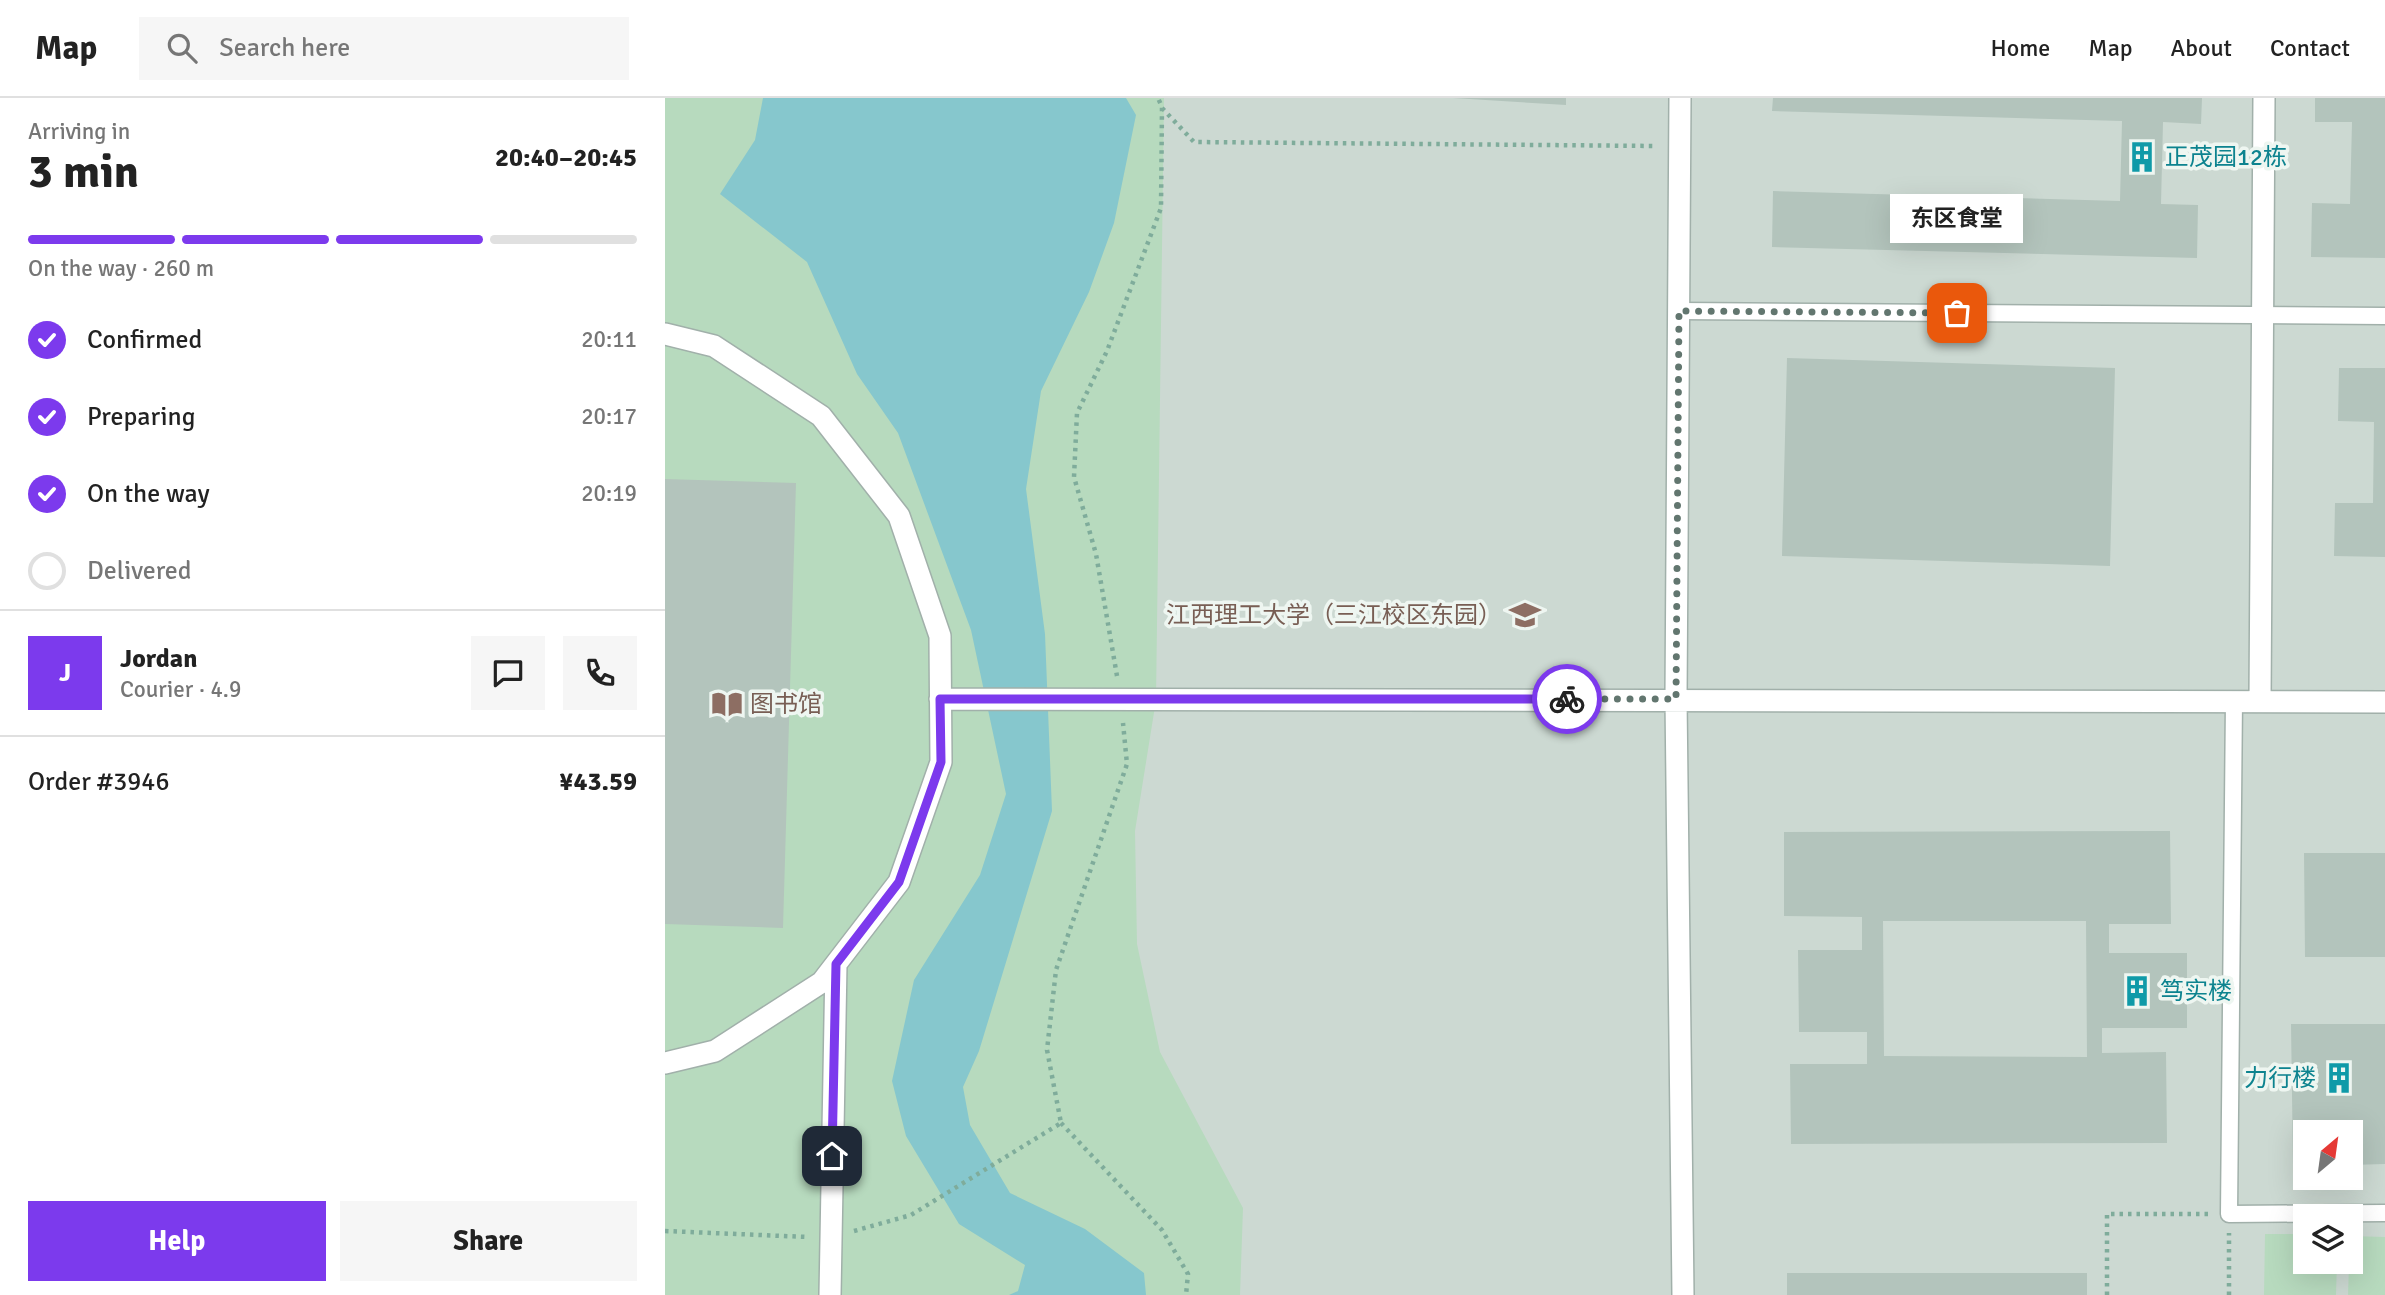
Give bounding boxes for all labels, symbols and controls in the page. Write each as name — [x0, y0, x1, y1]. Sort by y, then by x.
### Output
search box — [139, 17, 629, 80]
text: Map — [35, 28, 97, 69]
icon: search — [163, 29, 201, 67]
text: Search here — [219, 32, 350, 64]
text: Home — [1990, 33, 2050, 63]
text: Map — [2088, 33, 2133, 63]
text: About — [2171, 33, 2232, 63]
text: Contact — [2270, 33, 2350, 63]
text: Arriving in — [28, 117, 130, 146]
building icon: 正茂园12栋 — [2125, 140, 2159, 174]
text: 20:40–20:45 — [495, 142, 637, 174]
place label: 正茂园12栋 — [2165, 142, 2287, 172]
text: 3 min — [28, 144, 139, 200]
callout: 东区食堂 — [1891, 194, 2023, 243]
text: 东区食堂 — [1911, 204, 2003, 233]
text: On the way · 260 m — [28, 254, 214, 283]
pin — [1927, 283, 1987, 343]
icon: bag — [1938, 294, 1976, 332]
icon: check — [28, 321, 66, 359]
text: Confirmed — [87, 324, 202, 356]
text: 20:11 — [581, 325, 637, 354]
icon: check — [28, 398, 66, 436]
text: Preparing — [87, 401, 195, 433]
text: 20:17 — [581, 402, 637, 431]
icon: check — [28, 475, 66, 513]
text: On the way — [87, 478, 210, 510]
text: 20:19 — [581, 479, 637, 508]
text: Delivered — [87, 555, 192, 587]
school or university icon: 江西理工大学（三江校区东园） — [1508, 598, 1542, 632]
place label: 江西理工大学（三江校区东园） — [1166, 600, 1502, 630]
button: chat — [471, 636, 545, 710]
button: phone — [563, 636, 637, 710]
text: Jordan — [120, 643, 197, 675]
text: J — [59, 657, 71, 689]
courier — [1532, 664, 1602, 734]
text: Courier · 4.9 — [120, 675, 241, 704]
icon: bike — [1548, 680, 1586, 718]
library icon: 图书馆 — [710, 687, 744, 721]
place label: 图书馆 — [750, 689, 822, 719]
text: Order #3946 — [28, 766, 169, 798]
text: ¥43.59 — [559, 766, 637, 798]
building icon: 笃实楼 — [2120, 974, 2154, 1008]
place label: 笃实楼 — [2160, 976, 2232, 1006]
building icon: 力行楼 — [2322, 1061, 2356, 1095]
place label: 力行楼 — [2244, 1063, 2316, 1093]
north arrow — [2293, 1120, 2363, 1190]
map controls — [2293, 1120, 2363, 1274]
pin — [802, 1126, 862, 1186]
icon: home — [813, 1137, 851, 1175]
button: Help — [28, 1201, 326, 1281]
button: Share — [340, 1201, 637, 1281]
button: layers — [2293, 1204, 2363, 1274]

